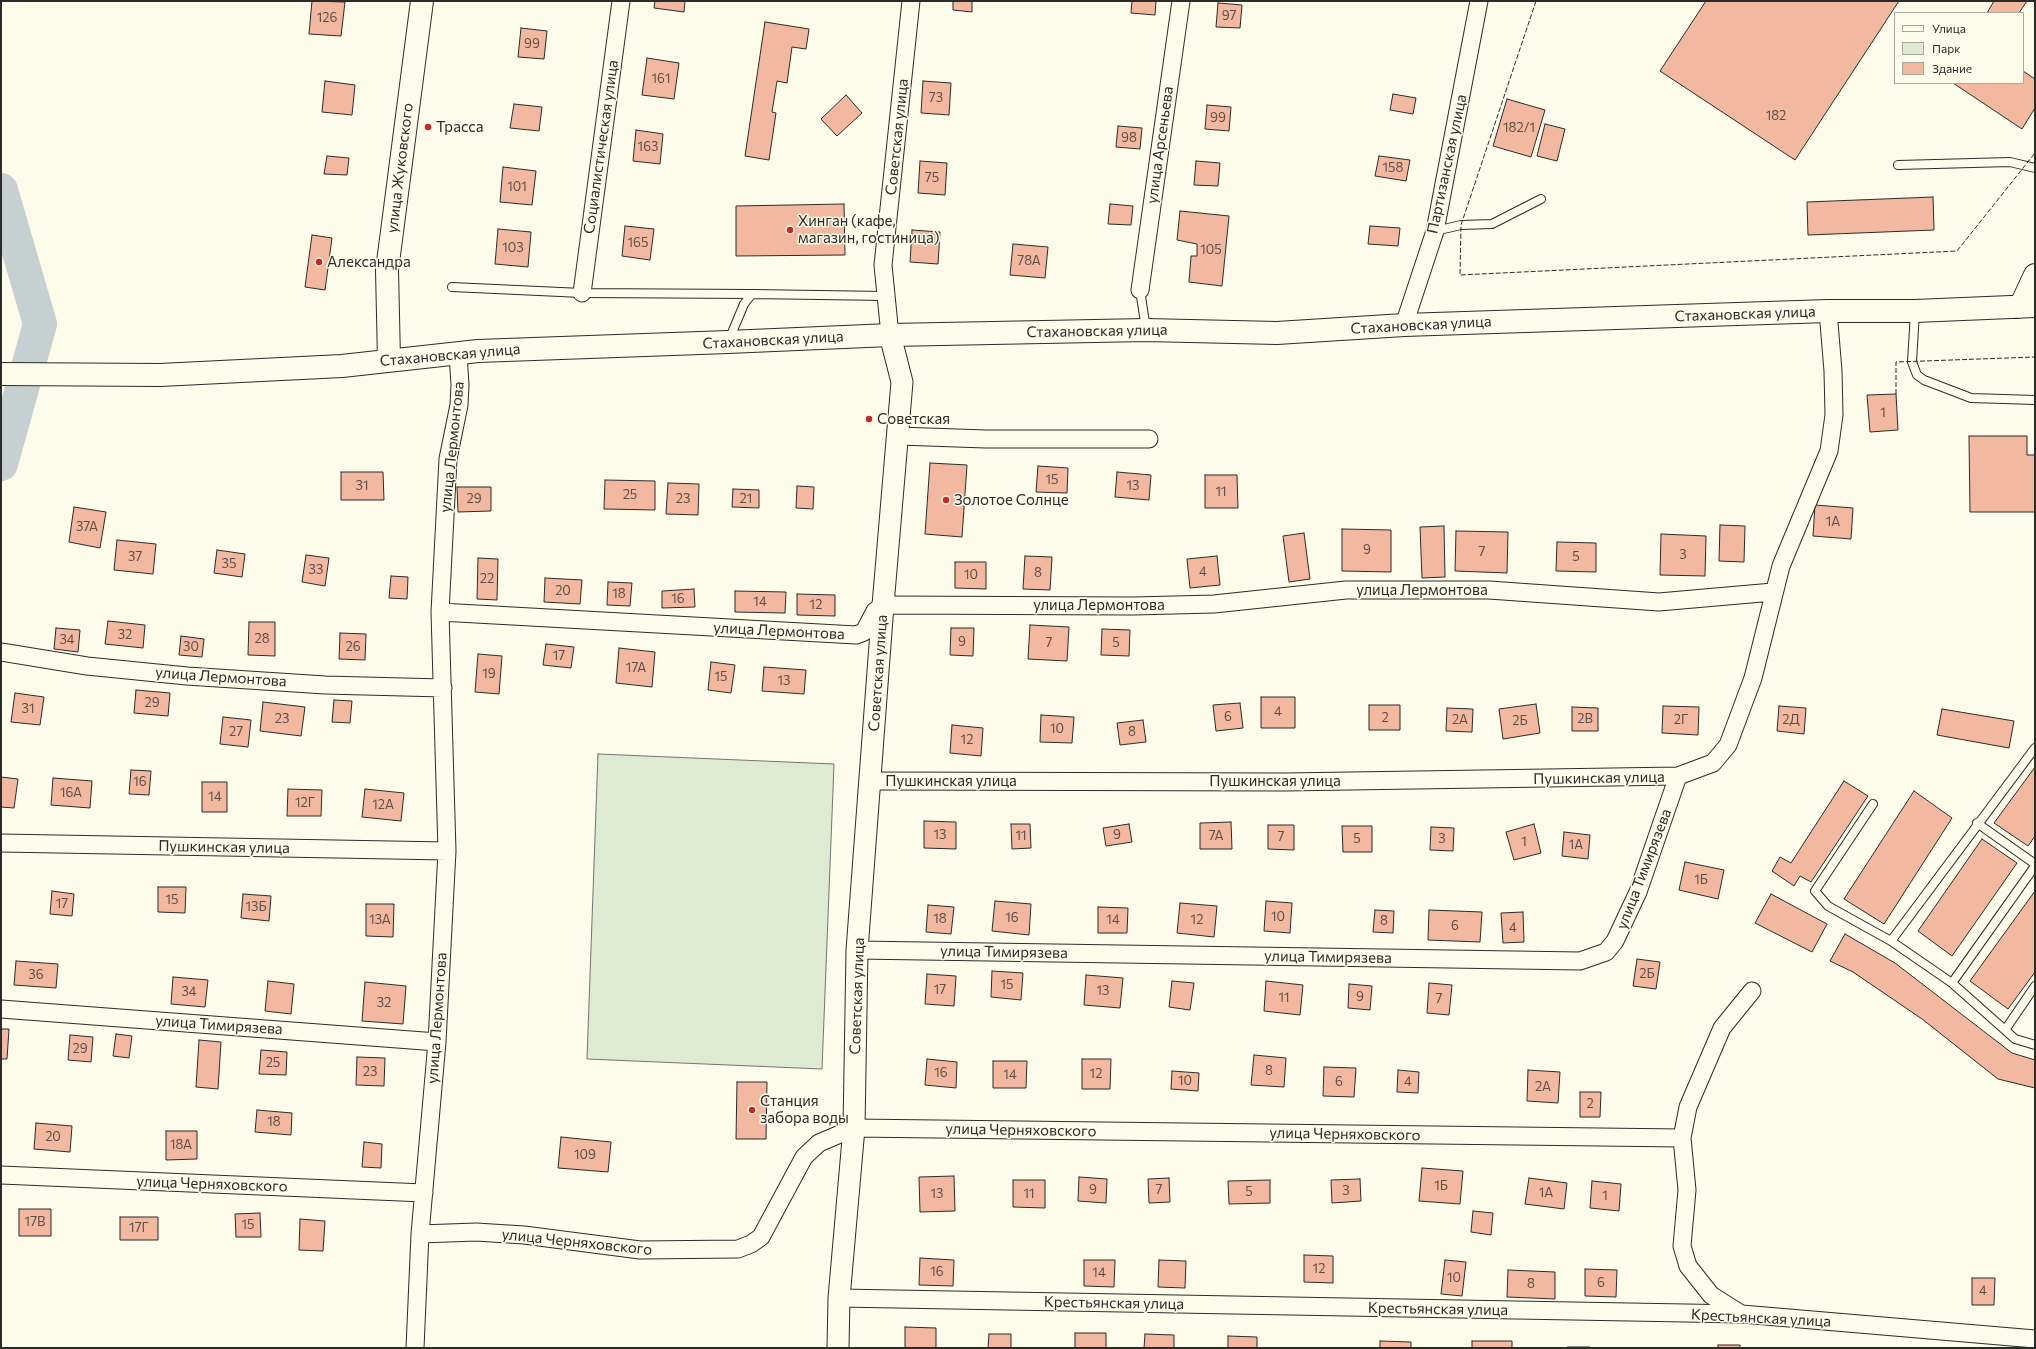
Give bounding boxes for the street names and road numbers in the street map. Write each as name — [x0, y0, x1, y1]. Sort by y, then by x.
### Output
street label: Социалистическая улица — [580, 59, 622, 235]
street label: Советская улица — [882, 78, 912, 196]
street label: улица Арсеньева — [1143, 85, 1177, 205]
street label: Партизанская улица — [1423, 93, 1471, 235]
street label: улица Жуковского — [383, 102, 417, 234]
street label: Стахановская улица — [1674, 303, 1816, 325]
street label: Стахановская улица — [1350, 312, 1492, 338]
street label: Стахановская улица — [1026, 321, 1168, 341]
street label: Стахановская улица — [702, 327, 844, 353]
street label: Стахановская улица — [379, 340, 521, 370]
street label: улица Лермонтова — [436, 381, 468, 513]
street label: улица Лермонтова — [1356, 581, 1488, 599]
street label: улица Лермонтова — [1033, 596, 1165, 614]
street label: Советская улица — [865, 614, 891, 732]
street label: улица Лермонтова — [713, 619, 845, 643]
street label: улица Лермонтова — [155, 663, 287, 691]
street label: Пушкинская улица — [1533, 768, 1665, 788]
street label: Пушкинская улица — [885, 772, 1017, 790]
street label: Пушкинская улица — [1209, 772, 1341, 790]
street label: улица Тимирязева — [1613, 806, 1675, 932]
street label: Пушкинская улица — [158, 837, 290, 857]
street label: Советская улица — [846, 937, 868, 1055]
street label: улица Тимирязева — [940, 942, 1068, 962]
street label: улица Тимирязева — [1264, 947, 1392, 967]
street label: улица Лермонтова — [423, 952, 451, 1084]
street label: улица Тимирязева — [155, 1012, 283, 1038]
street label: улица Черняховского — [945, 1120, 1097, 1140]
street label: улица Черняховского — [1269, 1124, 1421, 1144]
street label: улица Черняховского — [136, 1172, 288, 1196]
street label: улица Черняховского — [501, 1225, 653, 1259]
street label: Крестьянская улица — [1044, 1293, 1184, 1313]
street label: Крестьянская улица — [1368, 1299, 1508, 1319]
street label: Крестьянская улица — [1690, 1305, 1832, 1331]

